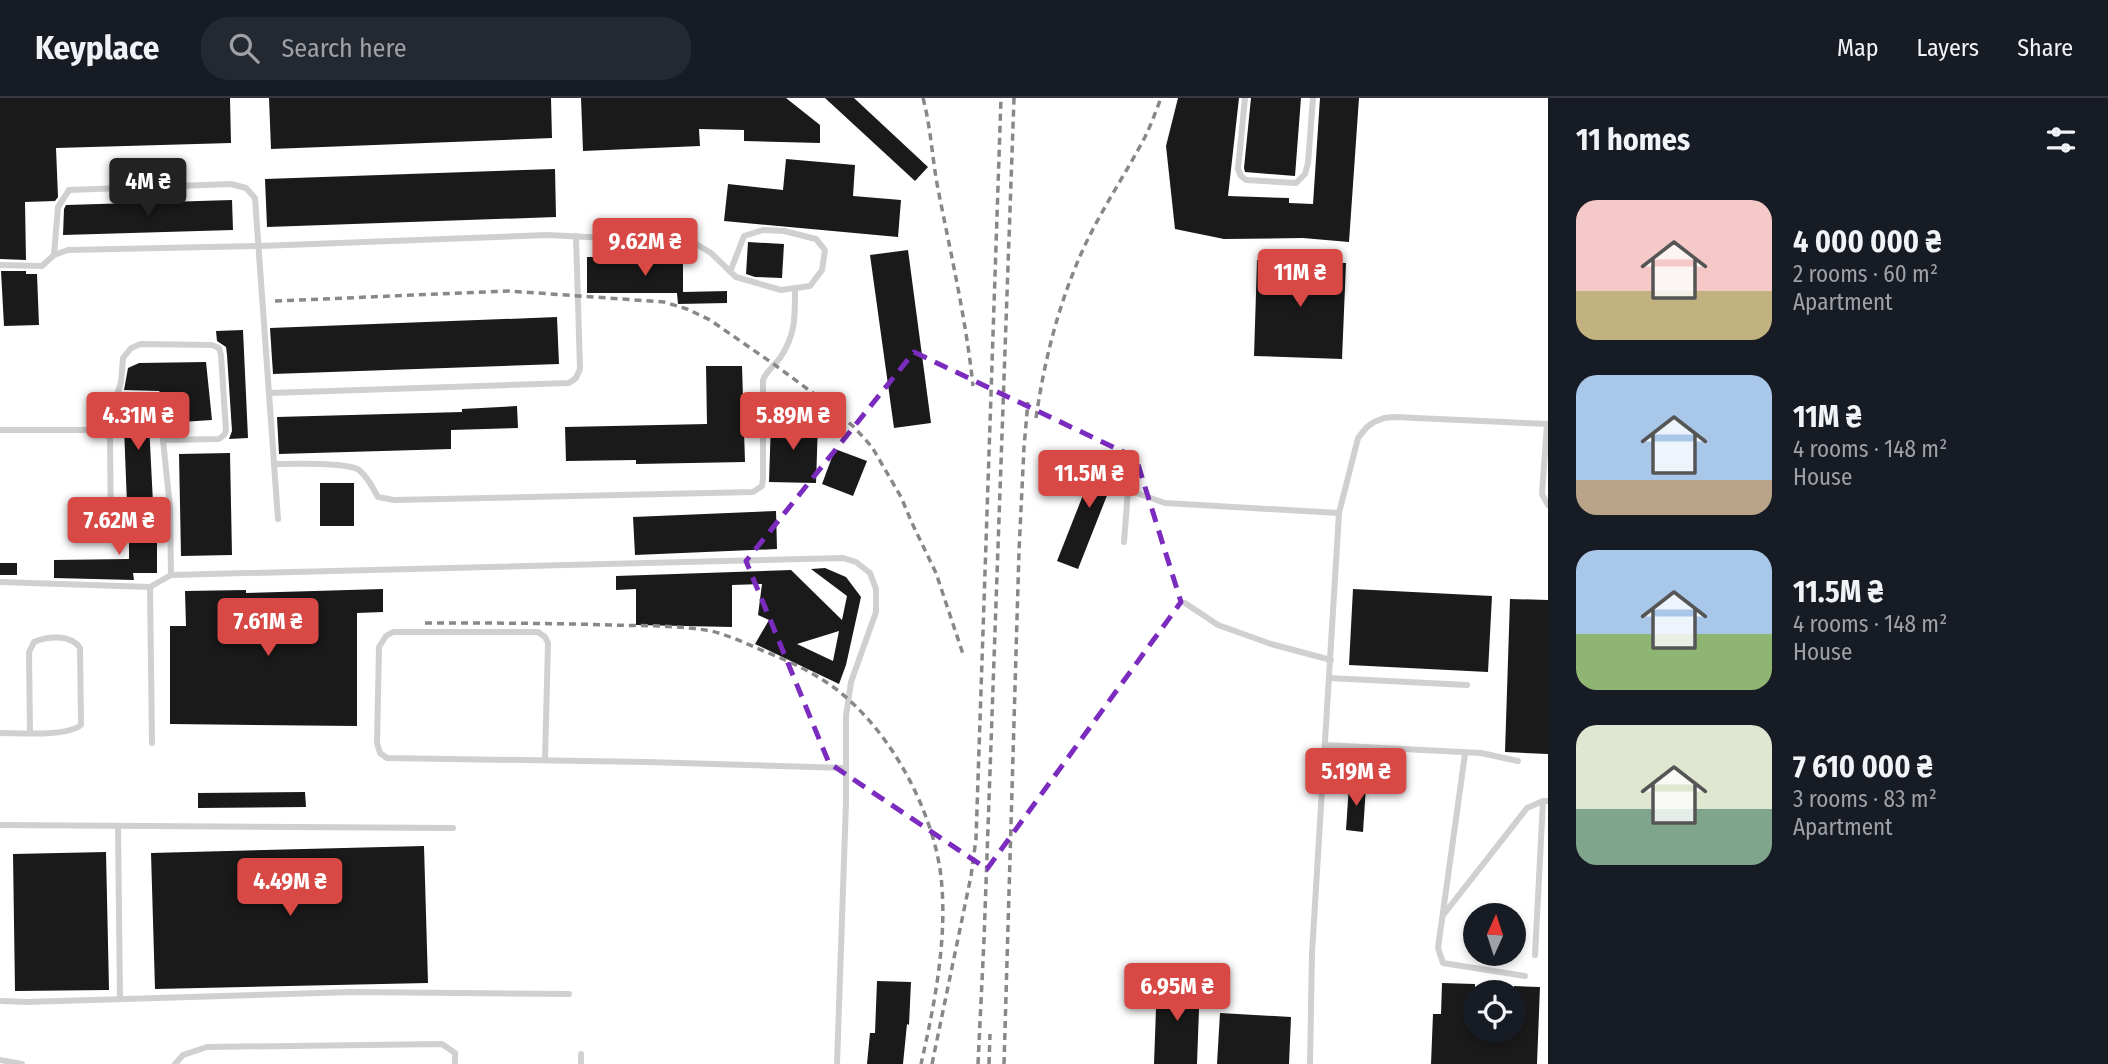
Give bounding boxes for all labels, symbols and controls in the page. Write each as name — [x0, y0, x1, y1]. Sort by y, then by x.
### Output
search box — [201, 17, 691, 80]
text: Keyplace — [35, 28, 159, 68]
icon: search — [225, 29, 263, 67]
text: Search here — [281, 33, 407, 64]
text: Map — [1837, 34, 1879, 62]
text: Layers — [1917, 34, 1979, 62]
text: Share — [2017, 34, 2073, 62]
icon: filters — [2042, 121, 2080, 159]
text: 11 homes — [1576, 122, 1690, 158]
pin: 4M ₴ — [107, 158, 189, 218]
text: 4M ₴ — [125, 167, 171, 195]
pin: 9.62M ₴ — [580, 218, 710, 278]
text: 4 000 000 ₴ — [1793, 224, 1941, 260]
text: 9.62M ₴ — [609, 227, 681, 255]
icon: home — [1632, 228, 1716, 312]
pin: 11M ₴ — [1251, 250, 1349, 309]
text: 11M ₴ — [1274, 258, 1326, 286]
text: 2 rooms · 60 m² — [1793, 260, 1938, 288]
text: Apartment — [1793, 288, 1893, 316]
pin: 4.31M ₴ — [73, 392, 203, 452]
pin: 5.89M ₴ — [728, 392, 858, 452]
text: 11M ₴ — [1793, 399, 1862, 435]
text: 4.31M ₴ — [102, 401, 174, 429]
text: 5.89M ₴ — [756, 401, 830, 429]
icon: home — [1632, 403, 1716, 487]
text: 4 rooms · 148 m² — [1793, 435, 1947, 463]
pin: 11.5M ₴ — [1024, 450, 1154, 510]
text: 11.5M ₴ — [1054, 459, 1124, 487]
text: House — [1793, 463, 1852, 491]
pin: 7.62M ₴ — [54, 498, 184, 557]
text: 7.62M ₴ — [84, 506, 154, 534]
text: 11.5M ₴ — [1793, 574, 1883, 610]
icon: home — [1632, 578, 1716, 662]
pin: 7.61M ₴ — [203, 598, 333, 658]
text: 7.61M ₴ — [234, 607, 302, 635]
text: 4 rooms · 148 m² — [1793, 610, 1947, 638]
text: House — [1793, 638, 1852, 666]
pin: 5.19M ₴ — [1291, 748, 1421, 808]
text: 7 610 000 ₴ — [1793, 749, 1933, 785]
icon: home — [1632, 753, 1716, 837]
text: 5.19M ₴ — [1321, 757, 1391, 785]
text: 3 rooms · 83 m² — [1793, 785, 1937, 813]
text: Apartment — [1793, 813, 1893, 841]
pin: 4.49M ₴ — [225, 858, 355, 918]
text: 4.49M ₴ — [253, 867, 327, 895]
north arrow — [1463, 903, 1526, 966]
map controls — [1463, 903, 1526, 1043]
pin: 6.95M ₴ — [1112, 964, 1242, 1023]
text: 6.95M ₴ — [1140, 972, 1214, 1000]
button: locate — [1463, 980, 1526, 1043]

